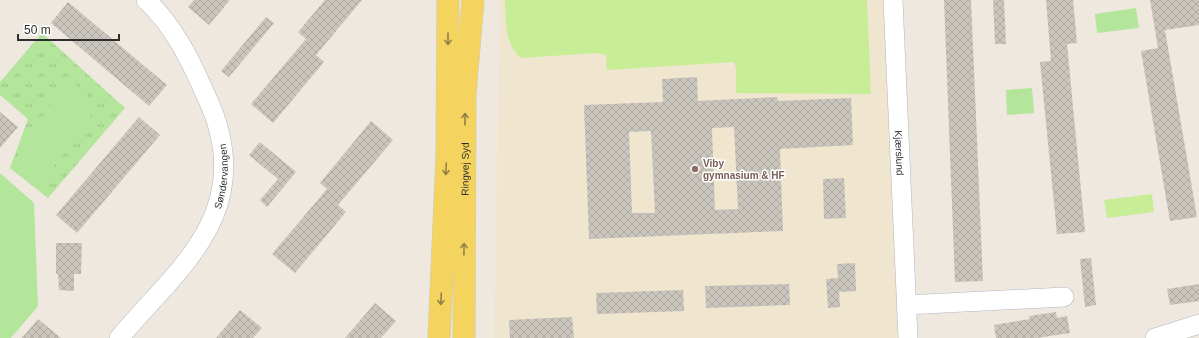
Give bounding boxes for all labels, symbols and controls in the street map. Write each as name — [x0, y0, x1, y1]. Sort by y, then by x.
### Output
scale bar — [18, 16, 119, 42]
text: 50 m — [24, 23, 51, 37]
one-way arrow — [444, 32, 452, 45]
one-way arrow — [461, 113, 469, 126]
street label: Kjærslund — [893, 130, 906, 176]
street label: Ringvej Syd — [459, 142, 470, 196]
street label: Søndervangen — [211, 143, 229, 210]
place label: Viby gymnasium & HF — [703, 158, 785, 181]
one-way arrow — [443, 162, 450, 175]
marker: Viby gymnasium & HF — [690, 164, 700, 174]
one-way arrow — [461, 243, 468, 256]
one-way arrow — [437, 292, 444, 305]

